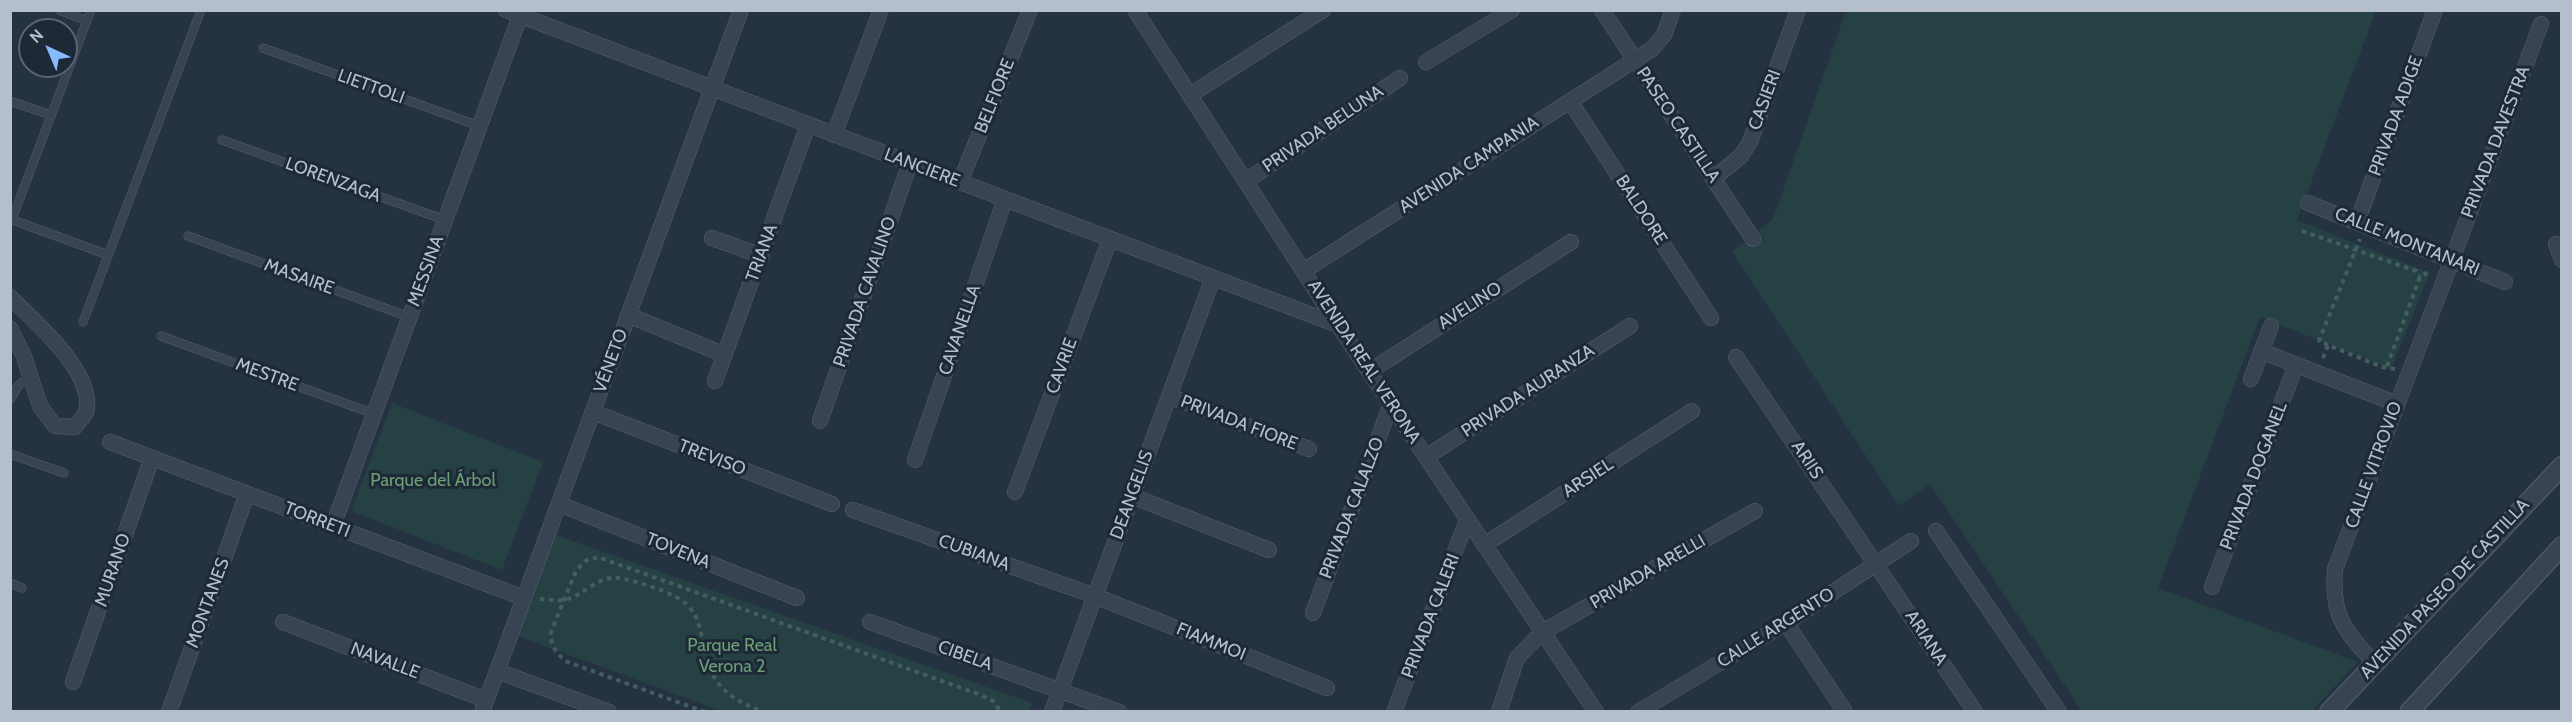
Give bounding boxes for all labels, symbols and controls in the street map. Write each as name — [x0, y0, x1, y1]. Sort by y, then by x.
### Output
north arrow — [18, 18, 78, 78]
text: N — [26, 25, 47, 47]
street label: PRIVADA ADIGE — [2364, 53, 2428, 179]
street label: BELFIORE — [970, 56, 1020, 136]
street label: PASEO CASTILLA — [1631, 63, 1725, 187]
street label: PRIVADA DAVESTRA — [2457, 63, 2535, 221]
street label: LIETTOLI — [335, 65, 407, 109]
street label: CASIERI — [1744, 67, 1786, 133]
street label: PRIVADA BELUNA — [1258, 81, 1388, 177]
street label: AVENIDA CAMPANIA — [1395, 112, 1543, 218]
street label: LANCIERE — [881, 144, 963, 192]
street label: LORENZAGA — [282, 153, 384, 207]
street label: BALDORE — [1611, 171, 1671, 249]
street label: CALLE MONTANARI — [2331, 203, 2483, 281]
street label: PRIVADA CAVALINO — [829, 214, 901, 370]
street label: TRIANA — [742, 221, 782, 285]
street label: MESSINA — [403, 233, 449, 309]
street label: MASAIRE — [261, 254, 337, 300]
street label: AVENIDA REAL VERONA — [1303, 276, 1425, 448]
street label: AVELINO — [1434, 278, 1506, 334]
street label: CAVANELLA — [934, 282, 986, 378]
street label: VÉNETO — [589, 326, 633, 396]
street label: CAVRIE — [1042, 335, 1082, 397]
street label: PRIVADA AURANZA — [1457, 340, 1599, 442]
street label: MESTRE — [233, 354, 301, 396]
street label: PRIVADA FIORE — [1177, 391, 1301, 455]
street label: PRIVADA DOGANEL — [2216, 399, 2292, 553]
street label: CALLE VITROVIO — [2341, 399, 2407, 531]
street label: PRIVADA CALALZO — [1315, 434, 1389, 582]
street label: TREVISO — [675, 435, 749, 481]
street label: ARIIS — [1786, 437, 1828, 483]
street label: DEANGELIS — [1106, 448, 1158, 542]
street label: ARSIEL — [1559, 454, 1617, 502]
park label: Parque del Árbol — [370, 470, 496, 492]
street label: AVENIDA PASEO DE CASTILLA — [2356, 494, 2534, 684]
street label: TORRETI — [281, 498, 353, 542]
street label: TOVENA — [643, 528, 713, 574]
street label: CUBIANA — [935, 530, 1013, 576]
street label: PRIVADA ARELLI — [1587, 530, 1709, 614]
street label: MURANO — [90, 531, 136, 609]
street label: PRIVADA CALERI — [1397, 551, 1465, 681]
street label: MONTANES — [182, 555, 234, 651]
street label: CALLE ARGENTO — [1713, 583, 1839, 673]
street label: ARIANA — [1900, 606, 1952, 670]
street label: FIAMMOI — [1173, 618, 1249, 666]
park label: Parque Real Verona 2 — [687, 635, 777, 678]
street label: CIBELA — [935, 636, 995, 676]
street label: NAVALLE — [347, 638, 423, 684]

